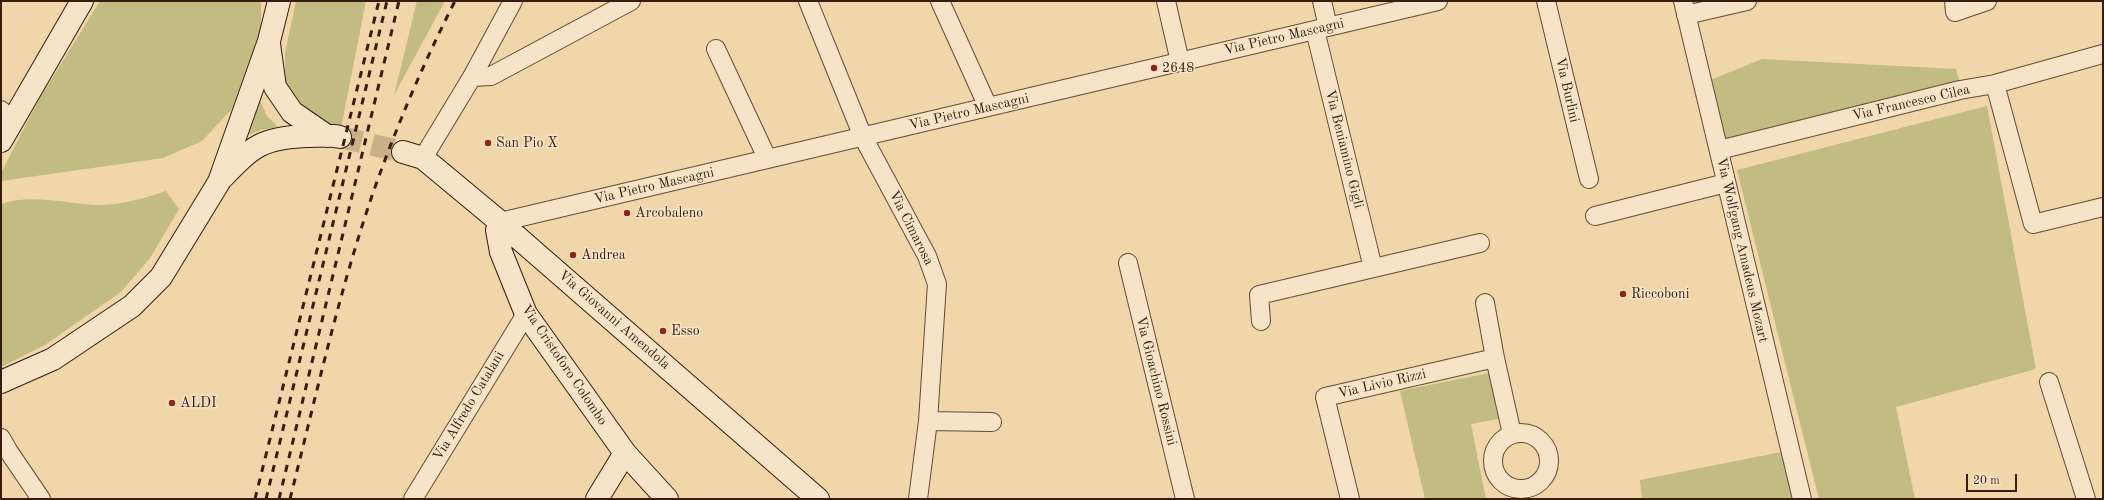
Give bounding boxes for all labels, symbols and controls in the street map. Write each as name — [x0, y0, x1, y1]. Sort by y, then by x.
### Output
street label: Via Pietro Mascagni — [1222, 15, 1346, 59]
street label: Via Burlini — [1551, 56, 1583, 124]
place label: 2648 — [1162, 60, 1194, 76]
marker: 2648 — [1149, 63, 1159, 73]
street label: Via Francesco Cilea — [1850, 81, 1972, 125]
street label: Via Beniamino Gigli — [1321, 88, 1367, 210]
street label: Via Pietro Mascagni — [907, 90, 1031, 134]
place label: San Pio X — [496, 135, 558, 151]
marker: San Pio X — [483, 138, 493, 148]
street label: Via Wolfgang Amadeus Mozart — [1712, 156, 1772, 344]
street label: Via Pietro Mascagni — [592, 164, 716, 208]
street label: Via Cimarosa — [885, 188, 937, 268]
place label: Arcobaleno — [635, 205, 703, 221]
marker: Arcobaleno — [622, 208, 632, 218]
place label: Andrea — [581, 247, 626, 263]
marker: Andrea — [568, 250, 578, 260]
street label: Via Giovanni Amendola — [555, 267, 673, 373]
place label: Riccoboni — [1631, 286, 1689, 302]
marker: Riccoboni — [1618, 289, 1628, 299]
street label: Via Cristoforo Colombo — [517, 301, 611, 429]
street label: Via Gioachino Rossini — [1132, 315, 1180, 447]
place label: Esso — [671, 323, 700, 339]
marker: Esso — [658, 326, 668, 336]
street label: Via Alfredo Catalani — [430, 348, 508, 464]
street label: Via Livio Rizzi — [1336, 366, 1428, 402]
place label: ALDI — [180, 395, 217, 411]
marker: ALDI — [167, 398, 177, 408]
scale bar — [1968, 466, 2019, 492]
text: 20 m — [1973, 475, 2000, 487]

